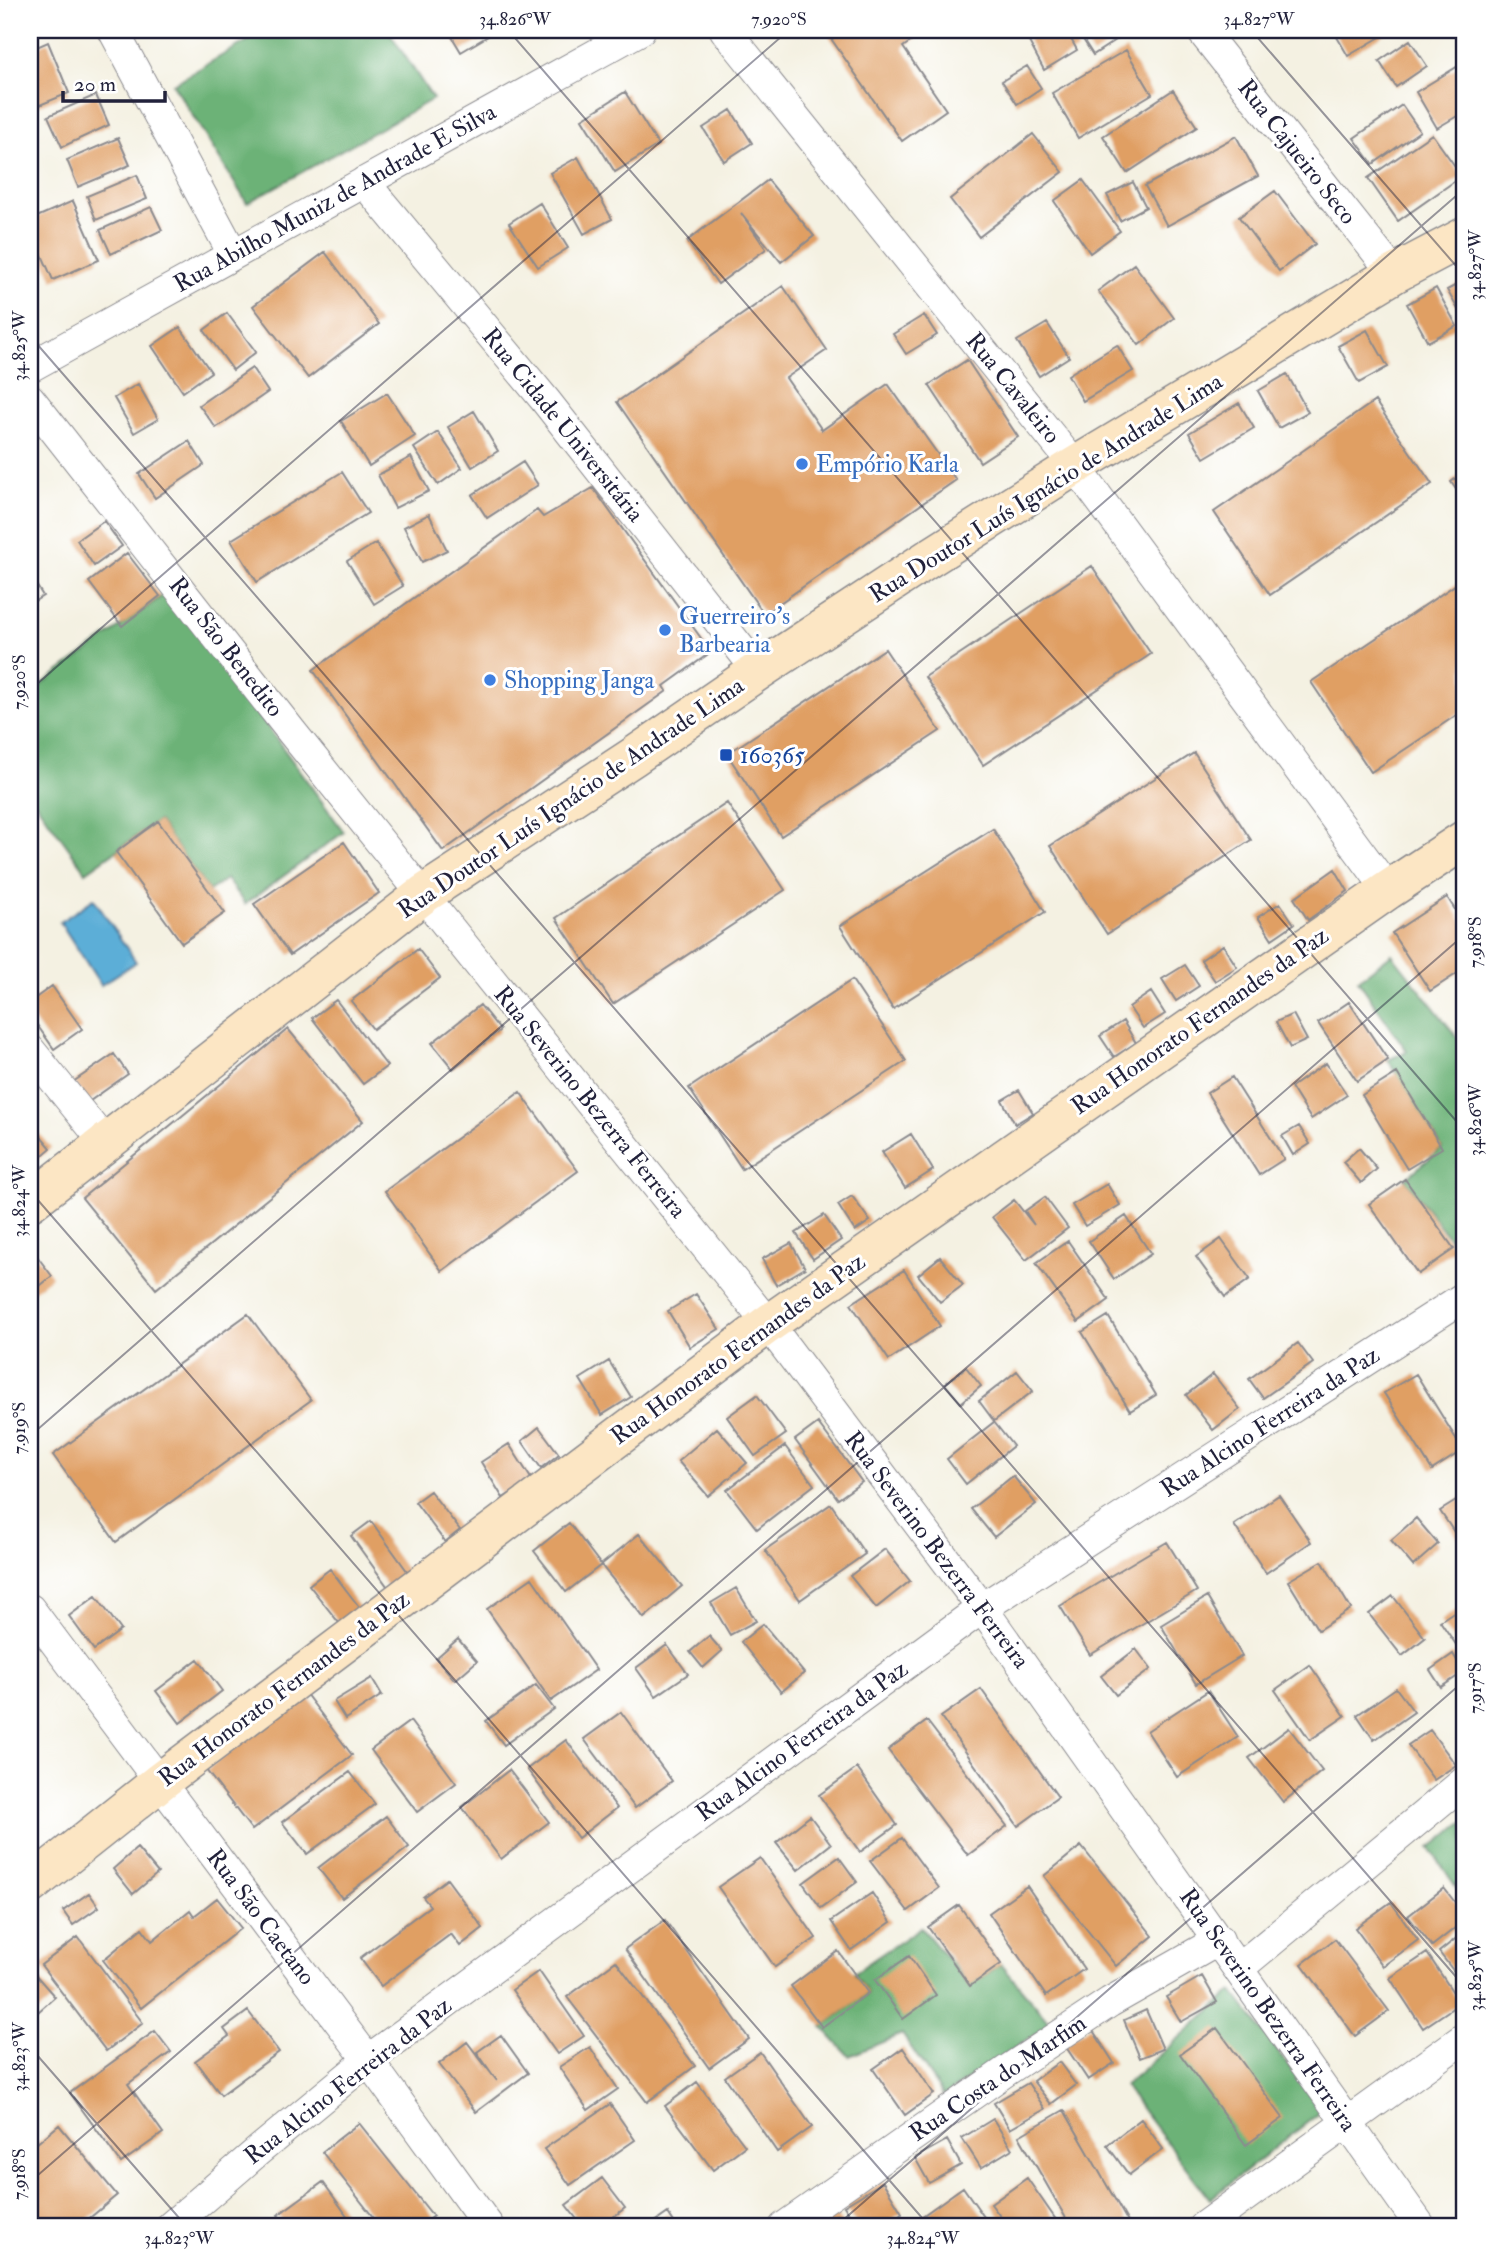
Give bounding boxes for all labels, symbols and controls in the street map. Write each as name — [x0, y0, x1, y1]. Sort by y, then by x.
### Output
text: 34.826°W — [479, 8, 552, 31]
text: 7.920°S — [751, 8, 807, 31]
text: 34.827°W — [1224, 8, 1295, 31]
scale bar — [63, 60, 164, 104]
text: 20 m — [74, 71, 116, 98]
street label: Rua Cajueiro Seco — [1231, 73, 1363, 231]
street label: Rua Abilho Muniz de Andrade E Silva — [168, 96, 503, 300]
text: 34.827°W — [1464, 229, 1487, 300]
text: 34.825°W — [8, 310, 31, 381]
street label: Rua Cidade Universitária — [475, 322, 652, 529]
street label: Rua Cavaleiro — [959, 326, 1067, 450]
street label: Rua Doutor Luís Ignácio de Andrade Lima — [864, 365, 1229, 610]
place label: Empório Karla — [816, 449, 960, 480]
marker: Empório Karla — [794, 456, 810, 472]
street label: Rua São Benedito — [162, 571, 290, 723]
place label: Guerreiro's Barbearia — [679, 601, 790, 660]
marker: Guerreiro's Barbearia — [657, 622, 673, 638]
text: 7.920°S — [8, 654, 31, 710]
place label: Shopping Janga — [504, 665, 656, 696]
street label: Rua Doutor Luís Ignácio de Andrade Lima — [392, 670, 751, 926]
marker: Shopping Janga — [482, 672, 498, 688]
place label: 160365 — [740, 740, 805, 771]
marker: 160365 — [718, 747, 734, 763]
text: 7.918°S — [1464, 916, 1487, 968]
street label: Rua Honorato Fernandes da Paz — [1065, 920, 1335, 1122]
street label: Rua Severino Bezerra Ferreira — [487, 980, 694, 1225]
text: 34.826°W — [1464, 1083, 1487, 1156]
text: 34.824°W — [8, 1164, 31, 1237]
street label: Rua Honorato Fernandes da Paz — [605, 1246, 872, 1452]
street label: Rua Alcino Ferreira da Paz — [1155, 1339, 1386, 1504]
text: 7.919°S — [8, 1402, 31, 1454]
street label: Rua Severino Bezerra Ferreira — [837, 1425, 1037, 1676]
street label: Rua Honorato Fernandes da Paz — [152, 1584, 416, 1794]
street label: Rua Alcino Ferreira da Paz — [690, 1653, 914, 1828]
text: 7.917°S — [1464, 1662, 1487, 1714]
street label: Rua São Caetano — [200, 1843, 322, 1991]
street label: Rua Severino Bezerra Ferreira — [1172, 1882, 1364, 2139]
text: 34.825°W — [1464, 1940, 1487, 2011]
street label: Rua Alcino Ferreira da Paz — [238, 1990, 458, 2172]
street label: Rua Costa do Marfim — [904, 2007, 1093, 2149]
text: 34.823°W — [8, 2022, 31, 2092]
text: 7.918°S — [8, 2148, 31, 2200]
text: 34.823°W — [144, 2227, 214, 2250]
text: 34.824°W — [887, 2227, 960, 2250]

